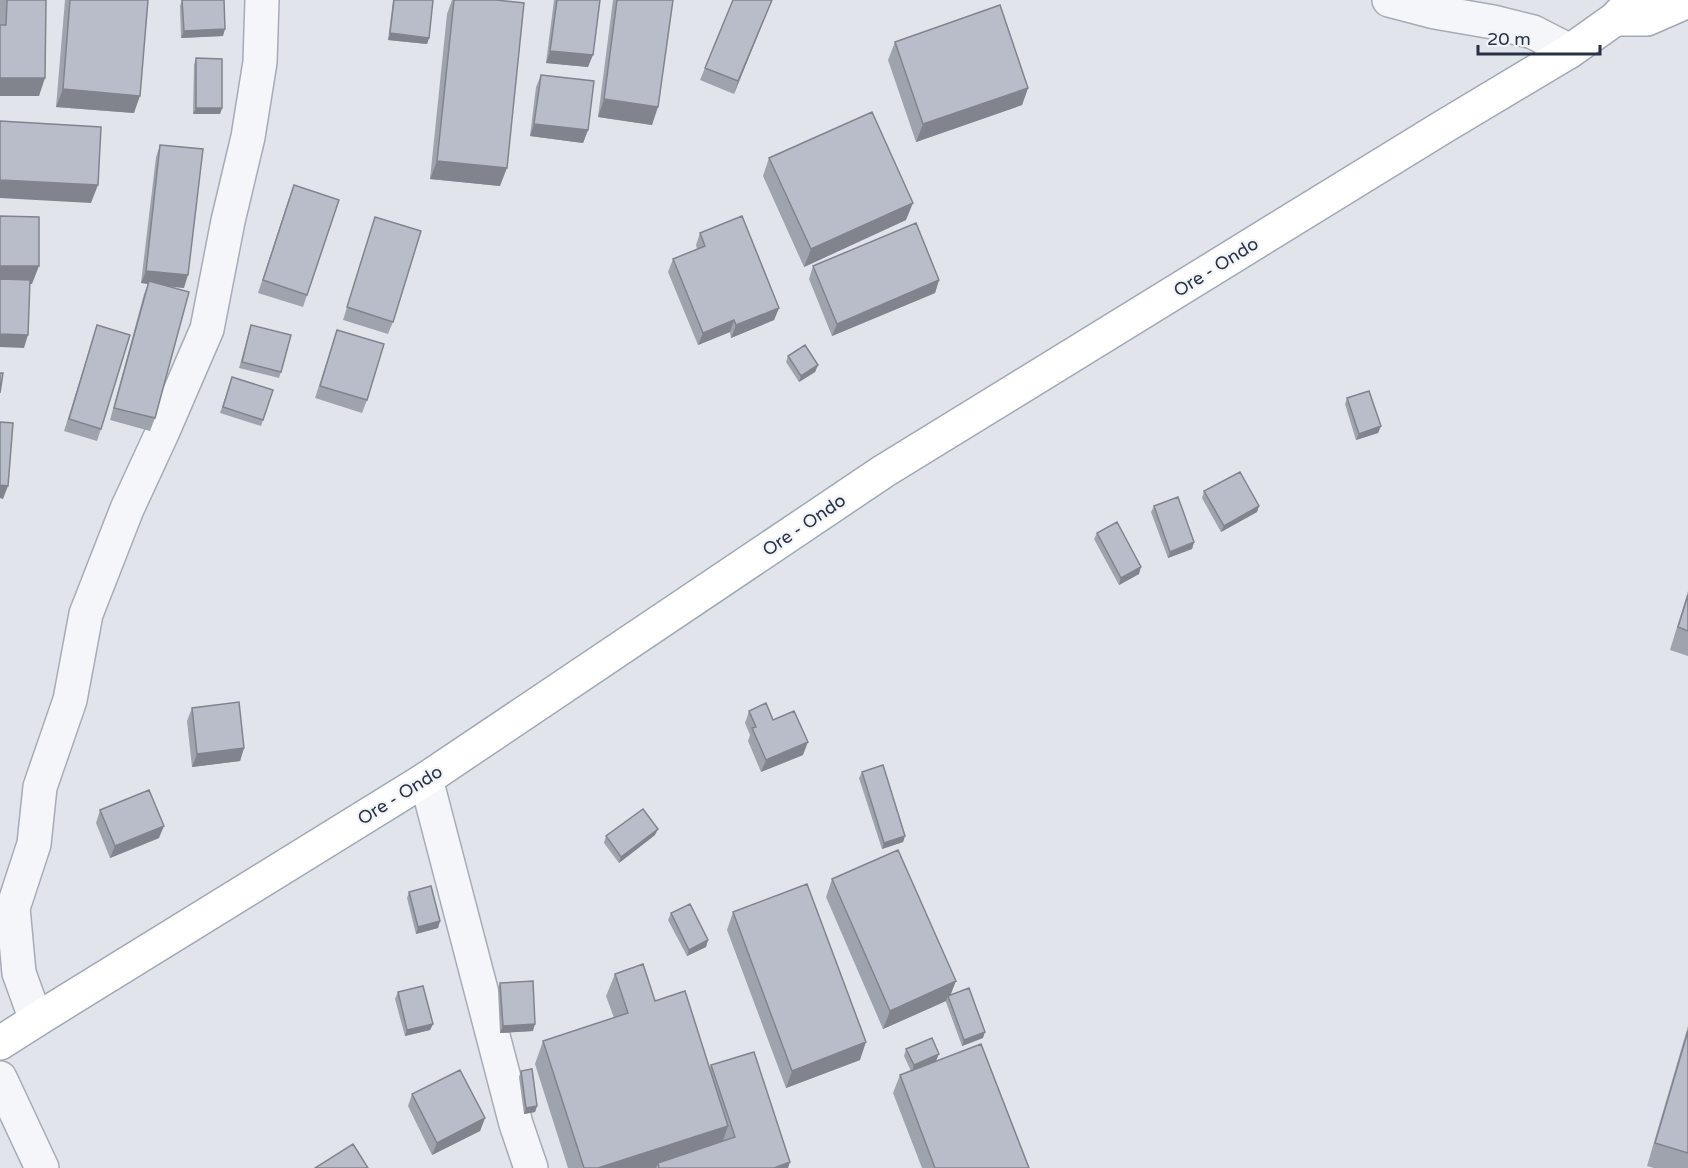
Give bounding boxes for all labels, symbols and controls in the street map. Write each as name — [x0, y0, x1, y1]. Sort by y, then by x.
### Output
scale bar — [1478, 18, 1600, 56]
text: 20 m — [1487, 28, 1531, 50]
street label: Ore - Ondo — [1170, 232, 1262, 302]
street label: Ore - Ondo — [758, 489, 850, 561]
street label: Ore - Ondo — [354, 760, 446, 830]

